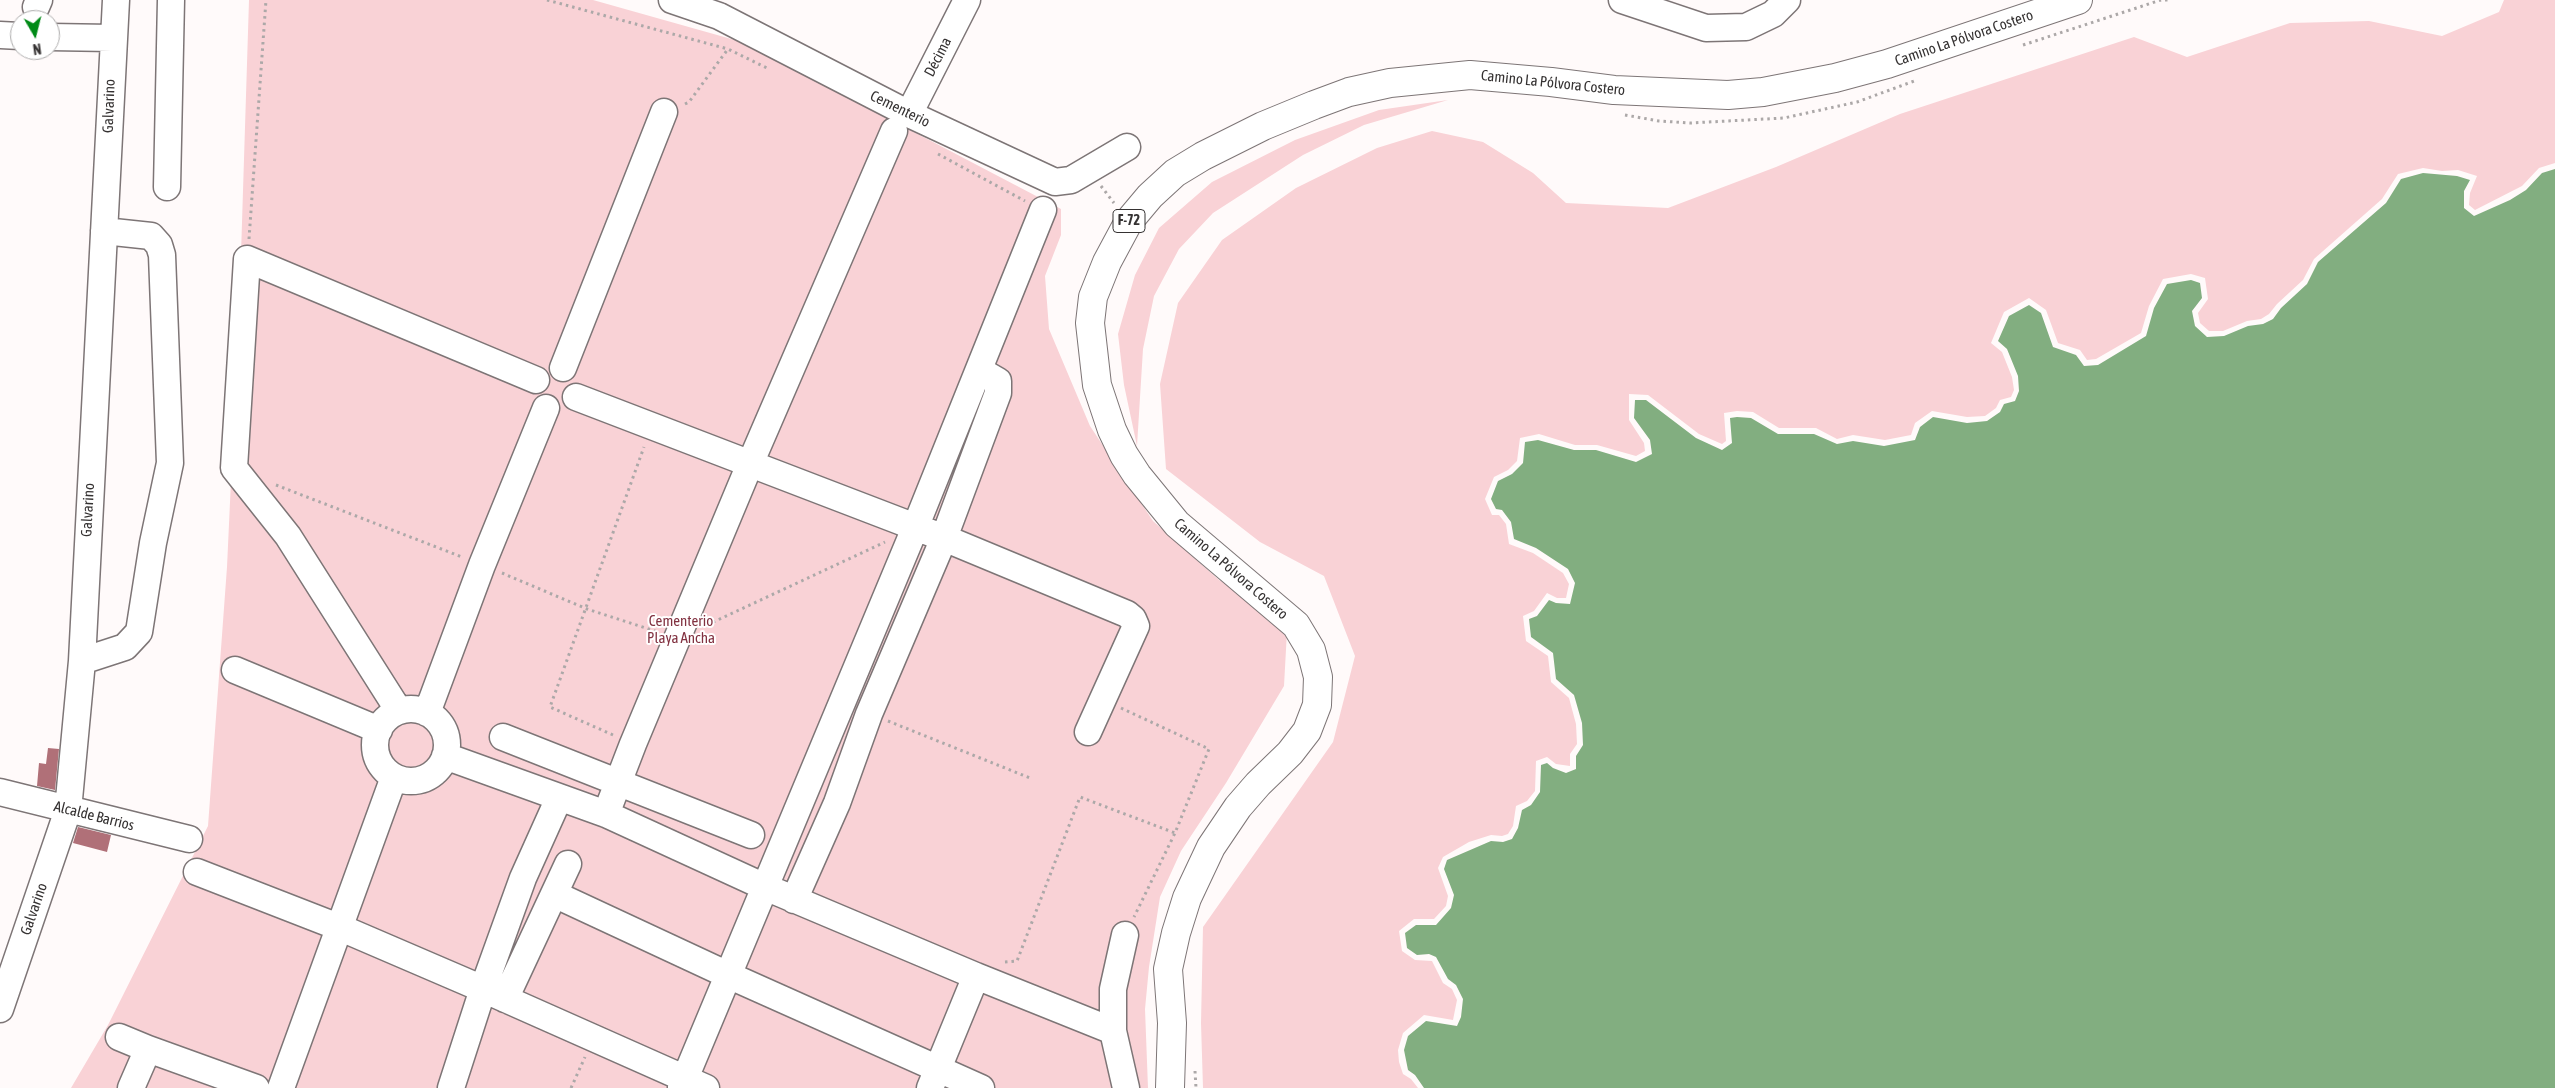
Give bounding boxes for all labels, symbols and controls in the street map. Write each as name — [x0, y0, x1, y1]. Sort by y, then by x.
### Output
street label: Camino La Pólvora Costero — [1892, 6, 2036, 70]
north arrow — [10, 10, 60, 60]
street label: Décima — [920, 34, 956, 80]
text: N — [32, 40, 42, 57]
street label: Camino La Pólvora Costero — [1480, 66, 1626, 100]
street label: Galvarino — [99, 79, 119, 133]
street label: Cementerio — [867, 87, 933, 131]
road number: F-72 — [1113, 210, 1145, 232]
street label: Galvarino — [78, 483, 98, 537]
street label: Camino La Pólvora Costero — [1170, 515, 1292, 623]
park label: Cementerio Playa Ancha — [647, 612, 715, 647]
street label: Alcalde Barrios — [52, 797, 136, 835]
street label: Galvarino — [17, 881, 51, 937]

